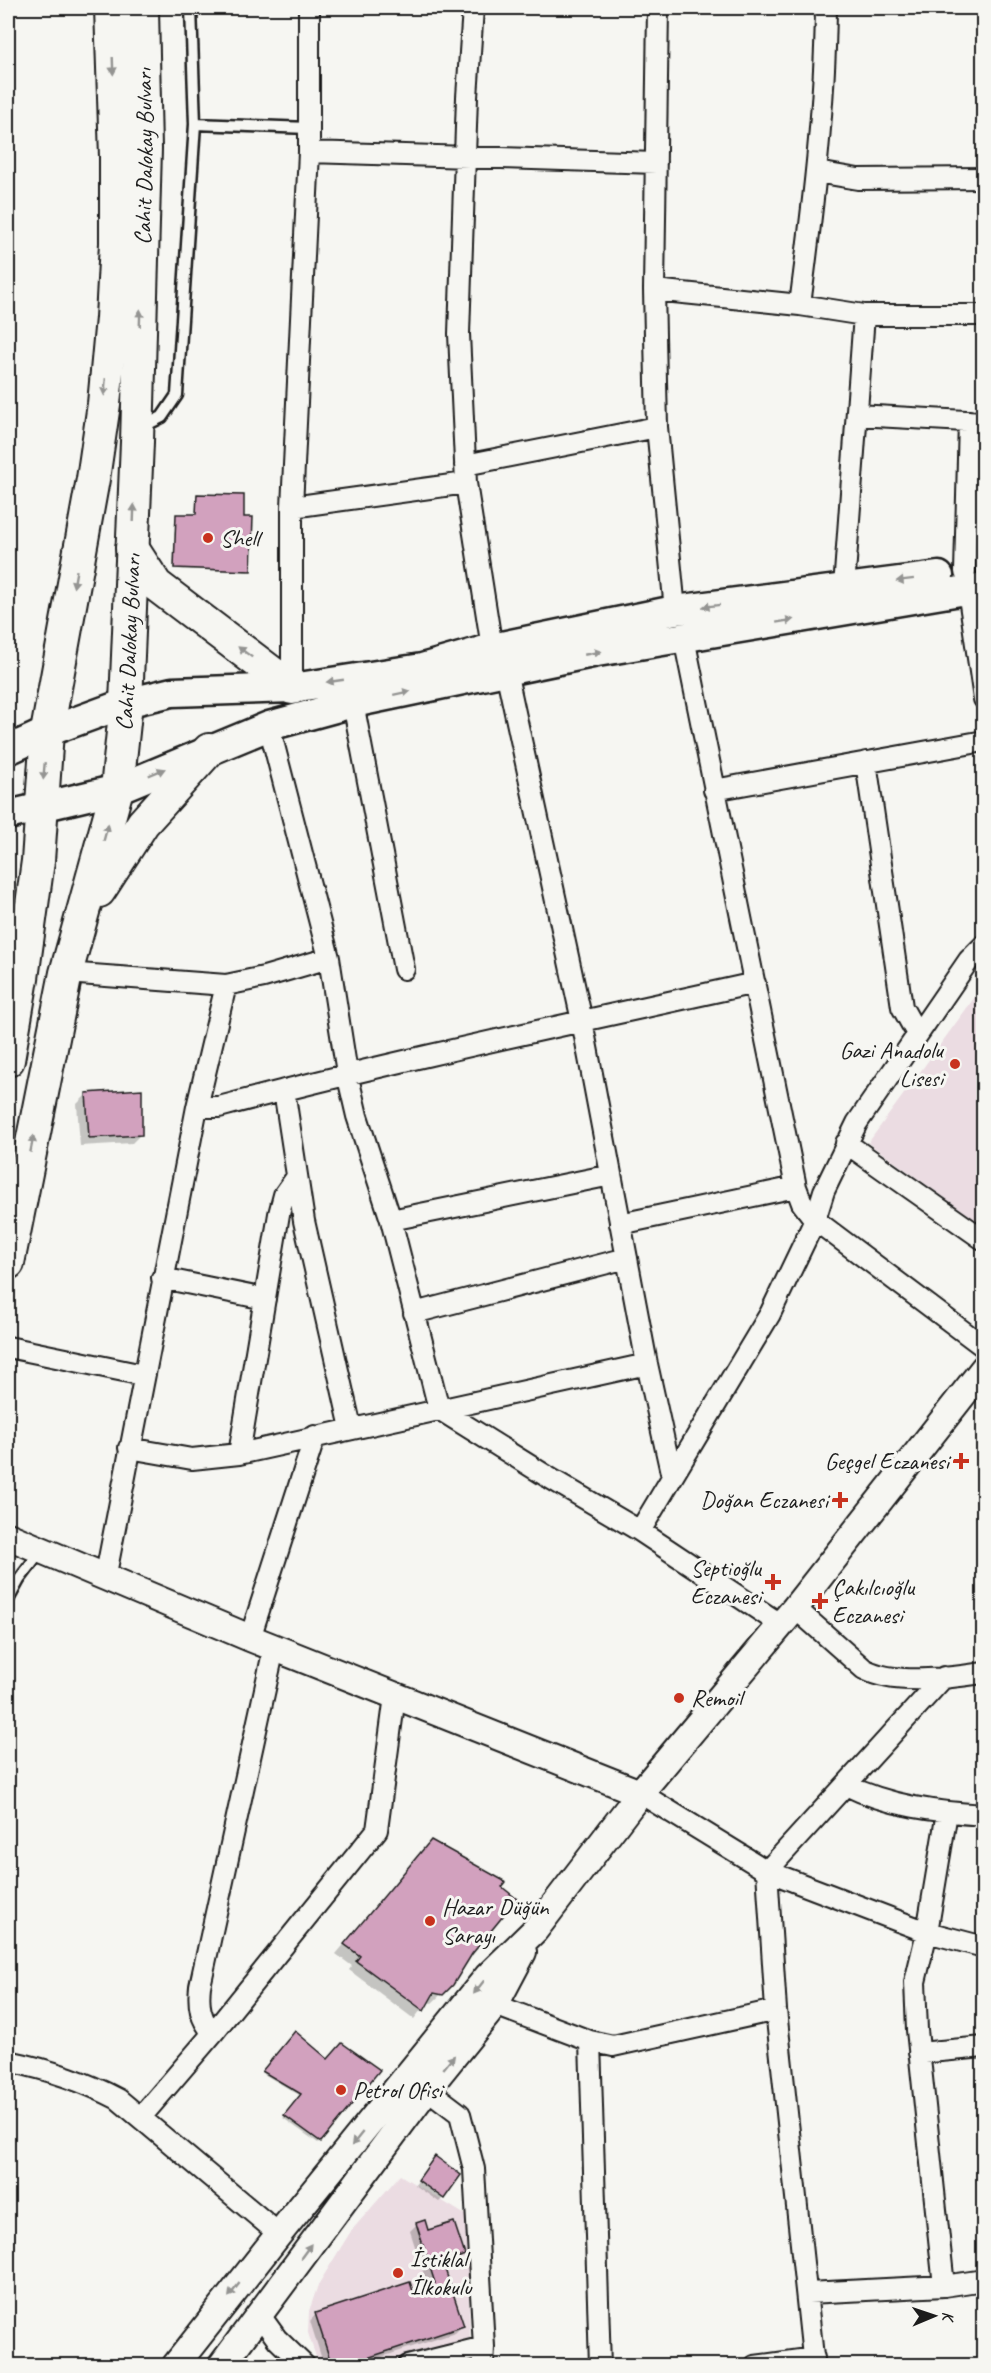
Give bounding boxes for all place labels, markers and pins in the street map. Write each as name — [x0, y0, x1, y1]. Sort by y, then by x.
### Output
place label: Shell — [220, 523, 263, 553]
marker: Shell — [201, 531, 215, 545]
place label: Gazi Anadolu Lisesi — [839, 1035, 947, 1093]
marker: Gazi Anadolu Lisesi — [948, 1057, 962, 1071]
place label: Geçgel Eczanesi — [825, 1446, 952, 1476]
marker: Geçgel Eczanesi — [954, 1454, 968, 1468]
place label: Doğan Eczanesi — [700, 1485, 831, 1515]
marker: Doğan Eczanesi — [833, 1493, 847, 1507]
place label: Septioğlu Eczanesi — [690, 1553, 765, 1611]
place label: Çakılcıoğlu Eczanesi — [832, 1572, 916, 1630]
marker: Septioğlu Eczanesi — [766, 1575, 780, 1589]
marker: Çakılcıoğlu Eczanesi — [813, 1594, 827, 1608]
place label: Remoil — [691, 1683, 746, 1713]
marker: Remoil — [672, 1691, 686, 1705]
place label: Hazar Düğün Sarayı — [442, 1892, 550, 1950]
marker: Hazar Düğün Sarayı — [423, 1914, 437, 1928]
place label: Petrol Ofisi — [353, 2075, 445, 2105]
marker: Petrol Ofisi — [334, 2083, 348, 2097]
place label: İstiklal İlkokulu — [410, 2244, 474, 2302]
marker: İstiklal İlkokulu — [391, 2266, 405, 2280]

